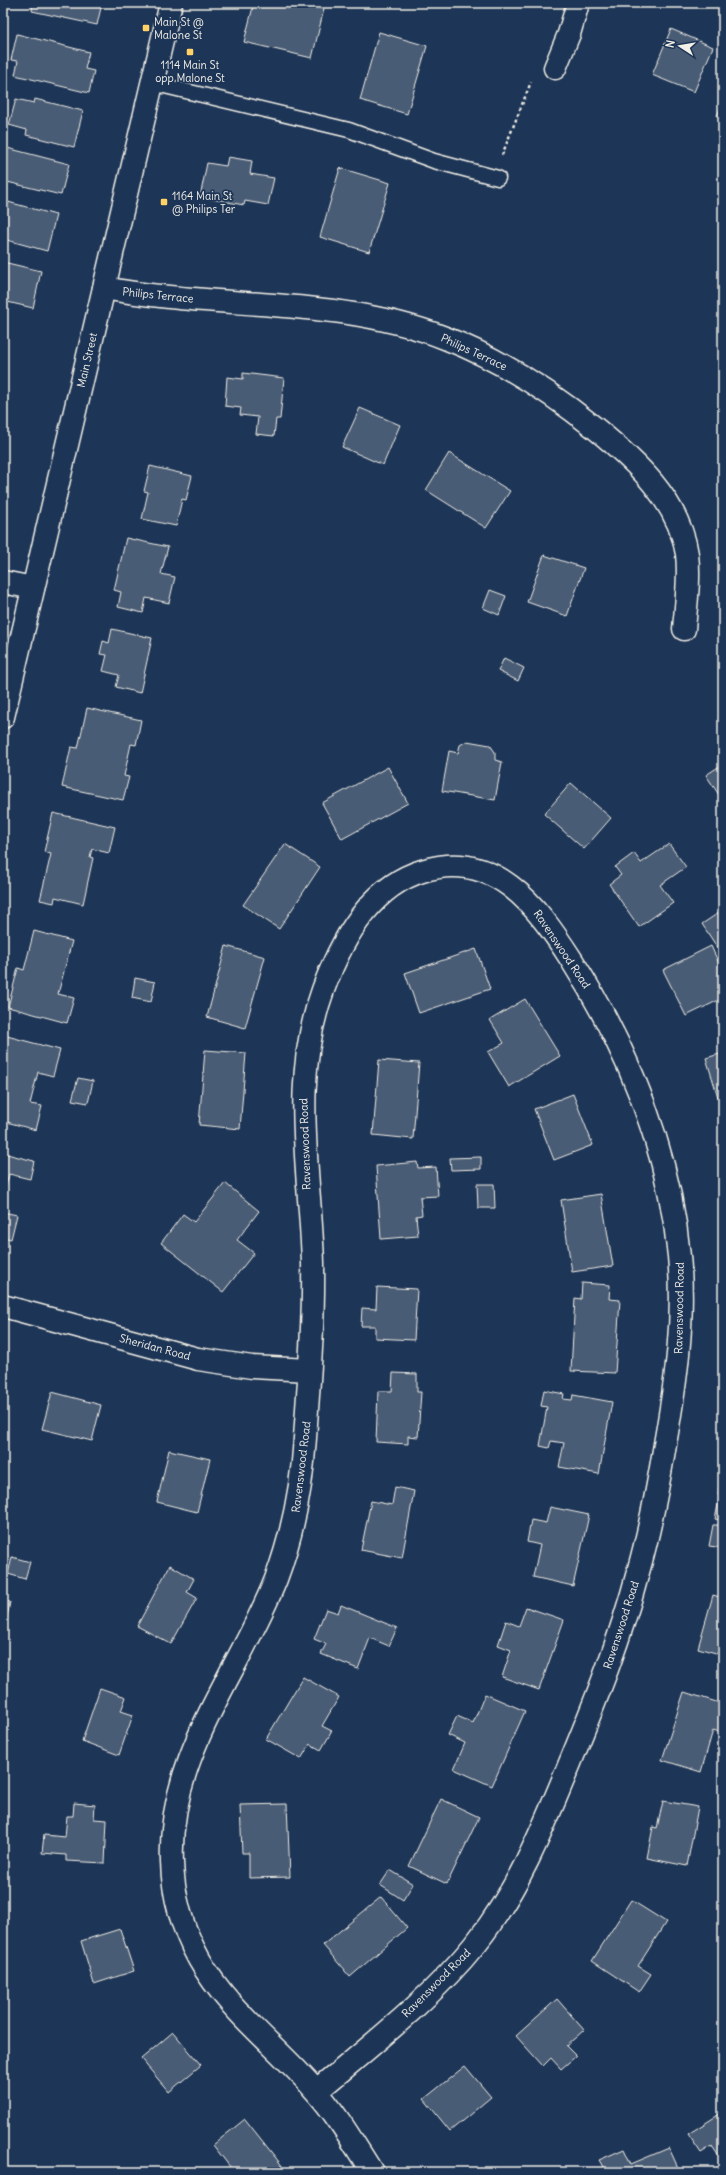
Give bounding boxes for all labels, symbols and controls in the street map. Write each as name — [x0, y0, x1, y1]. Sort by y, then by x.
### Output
place label: Main St @ Malone St — [154, 15, 204, 42]
marker: Main St @ Malone St — [141, 23, 151, 33]
north arrow — [660, 26, 700, 66]
text: N — [663, 39, 678, 49]
marker: 1114 Main St opp Malone St — [185, 47, 195, 57]
place label: 1114 Main St opp Malone St — [155, 58, 225, 85]
place label: 1164 Main St @ Philips Ter — [172, 189, 236, 216]
marker: 1164 Main St @ Philips Ter — [159, 197, 169, 207]
street label: Philips Terrace — [122, 284, 194, 306]
street label: Main Street — [74, 331, 100, 389]
street label: Philips Terrace — [439, 331, 509, 373]
street label: Ravenswood Road — [531, 907, 594, 991]
street label: Ravenswood Road — [296, 1097, 314, 1190]
street label: Ravenswood Road — [671, 1261, 687, 1354]
street label: Sheridan Road — [118, 1331, 193, 1363]
street label: Ravenswood Road — [288, 1420, 314, 1513]
street label: Ravenswood Road — [600, 1579, 642, 1671]
street label: Ravenswood Road — [399, 1945, 474, 2020]

